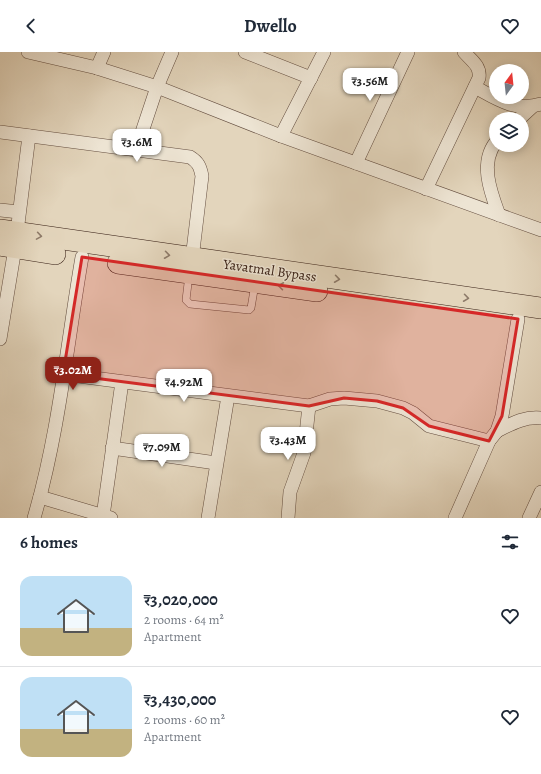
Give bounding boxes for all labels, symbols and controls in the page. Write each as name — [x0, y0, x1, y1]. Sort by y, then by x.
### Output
text: Dwello — [244, 14, 297, 38]
icon: back — [20, 15, 42, 37]
icon: heart — [499, 15, 521, 37]
north arrow — [489, 64, 529, 104]
map controls — [489, 64, 529, 152]
pin: ₹3.56M — [337, 68, 403, 102]
text: ₹3.56M — [352, 72, 388, 89]
button: layers — [489, 112, 529, 152]
pin: ₹3.6M — [109, 129, 165, 163]
text: ₹3.6M — [121, 133, 153, 150]
one-way arrow — [35, 231, 42, 240]
one-way arrow — [164, 250, 170, 259]
street label: Yavatmal Bypass — [221, 254, 318, 286]
one-way arrow — [334, 274, 341, 283]
one-way arrow — [277, 282, 284, 291]
one-way arrow — [463, 293, 469, 302]
pin: ₹3.02M — [40, 357, 106, 391]
text: ₹3.02M — [54, 361, 92, 378]
pin: ₹4.92M — [151, 369, 217, 403]
text: ₹4.92M — [165, 373, 203, 390]
pin: ₹3.43M — [255, 427, 321, 461]
text: ₹3.43M — [270, 431, 306, 448]
pin: ₹7.09M — [129, 434, 195, 468]
text: ₹7.09M — [143, 438, 181, 455]
text: 6 homes — [20, 531, 78, 554]
icon: filters — [499, 531, 521, 553]
text: ₹3,020,000 — [144, 588, 218, 611]
icon: home — [52, 592, 100, 640]
icon: heart — [499, 605, 521, 627]
text: 2 rooms · 64 m² — [144, 611, 224, 628]
text: Apartment — [144, 628, 202, 645]
text: ₹3,430,000 — [144, 688, 216, 711]
icon: home — [52, 693, 100, 741]
icon: heart — [499, 706, 521, 728]
text: 2 rooms · 60 m² — [144, 711, 225, 728]
text: Apartment — [144, 728, 202, 745]

